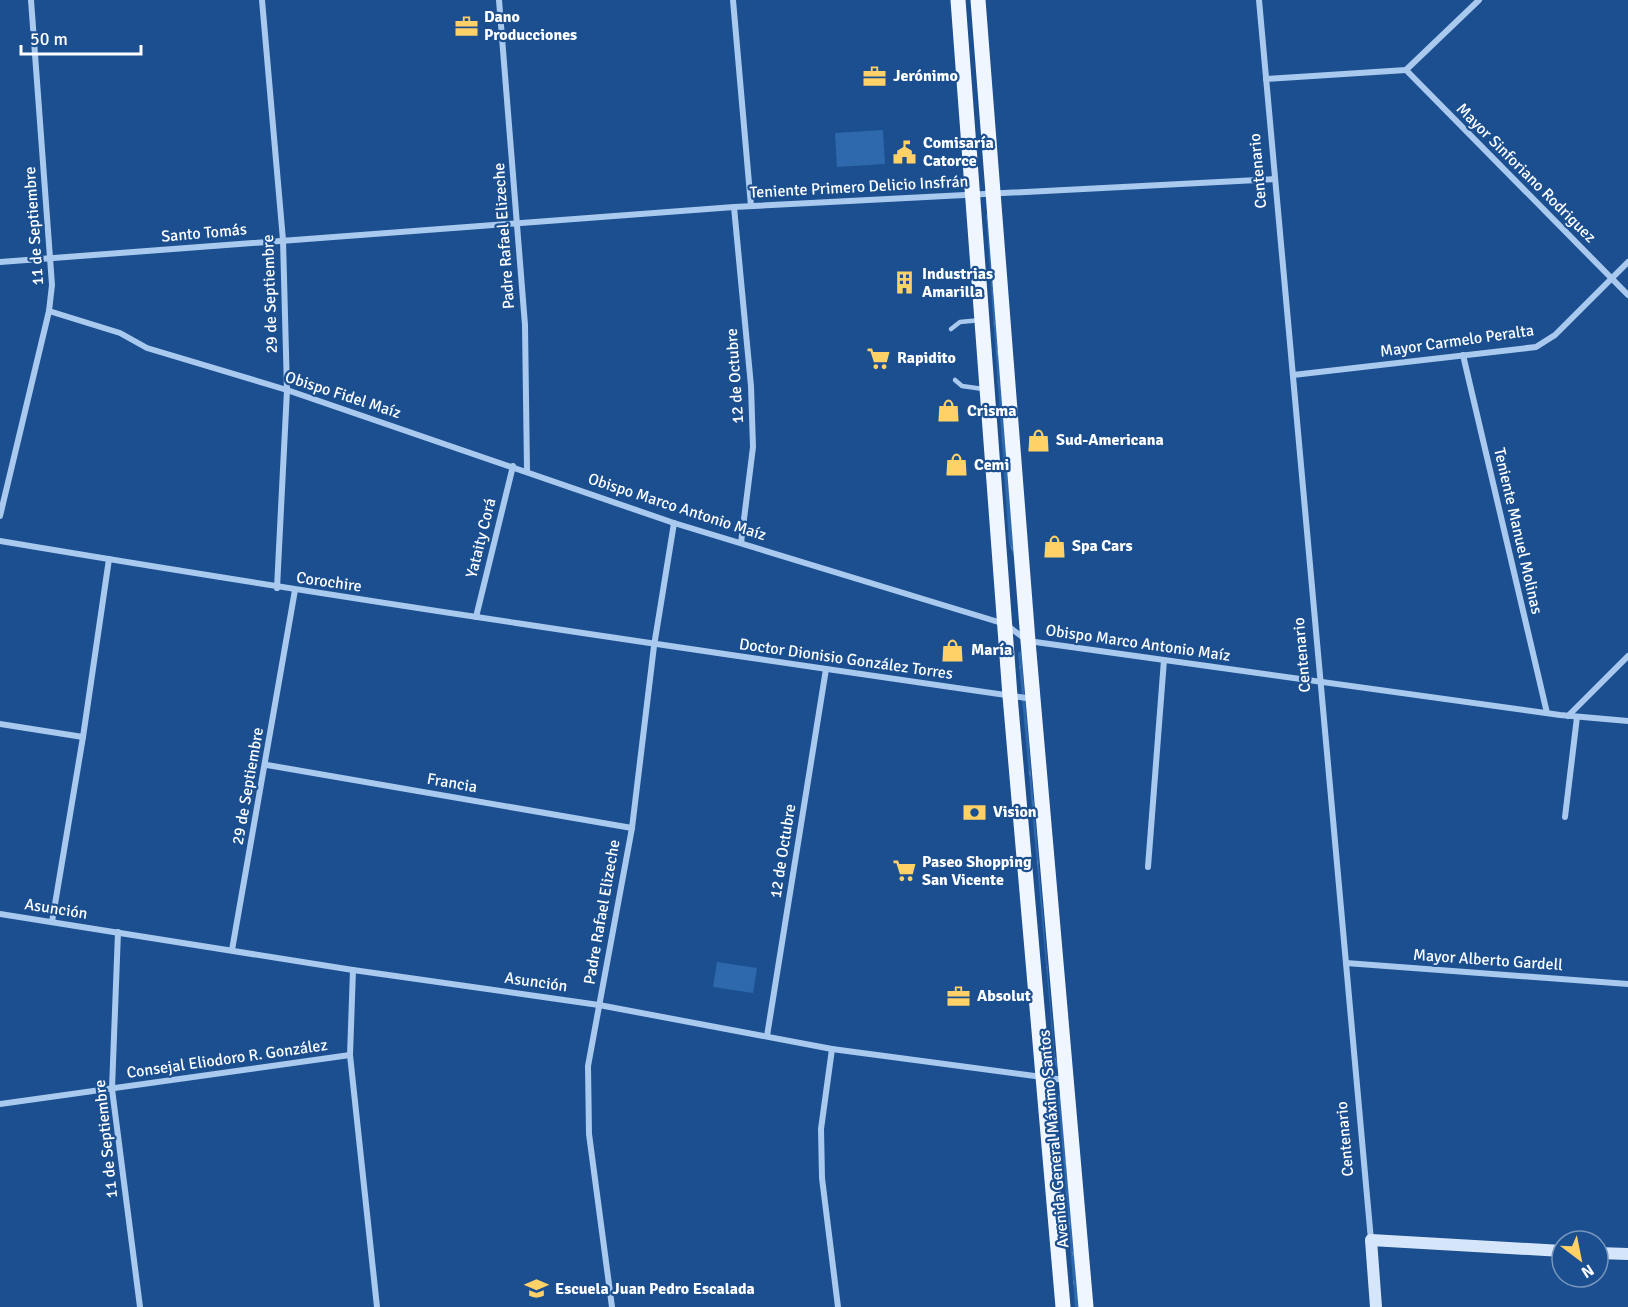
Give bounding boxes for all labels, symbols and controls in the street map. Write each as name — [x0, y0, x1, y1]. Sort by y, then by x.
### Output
place label: Dano Producciones — [484, 7, 577, 45]
office icon: Dano Producciones — [453, 13, 479, 39]
scale bar — [21, 18, 141, 56]
text: 50 m — [30, 28, 68, 50]
office icon: Jerónimo — [862, 63, 888, 89]
place label: Jerónimo — [893, 66, 958, 86]
street label: Mayor Sinforiano Rodriguez — [1452, 99, 1600, 247]
place label: Comisaría Catorce — [923, 133, 994, 171]
street label: Centenario — [1245, 133, 1271, 209]
public building icon: Comisaría Catorce — [892, 139, 918, 165]
street label: Padre Rafael Elizeche — [489, 162, 519, 310]
street label: 11 de Septiembre — [20, 166, 48, 286]
street label: Teniente Primero Delicio Insfrán — [749, 171, 969, 203]
street label: Santo Tomás — [160, 219, 248, 247]
street label: 29 de Septiembre — [258, 234, 282, 354]
place label: Industrias Amarilla — [922, 264, 993, 302]
building icon: Industrias Amarilla — [891, 270, 917, 296]
street label: Mayor Carmelo Peralta — [1379, 320, 1535, 362]
street label: 12 de Octubre — [722, 328, 748, 424]
supermarket icon: Rapidito — [866, 345, 892, 371]
place label: Rapidito — [897, 348, 956, 368]
street label: Obispo Fidel Maíz — [283, 367, 403, 423]
shop icon: Crisma — [936, 398, 962, 424]
place label: Crisma — [967, 401, 1016, 421]
shop icon: Sud-Americana — [1025, 427, 1051, 453]
place label: Sud-Americana — [1056, 430, 1164, 450]
street label: Teniente Manuel Molinas — [1489, 446, 1547, 616]
shop icon: Cemi — [943, 452, 969, 478]
place label: Cemi — [974, 455, 1009, 475]
street label: Obispo Marco Antonio Maíz — [585, 469, 769, 545]
street label: Yataity Corá — [461, 496, 501, 580]
shop icon: Spa Cars — [1041, 533, 1067, 559]
place label: Spa Cars — [1072, 536, 1133, 556]
street label: Corochire — [295, 568, 363, 596]
street label: Centenario — [1289, 617, 1315, 693]
street label: Obispo Marco Antonio Maíz — [1044, 620, 1232, 666]
street label: Doctor Dionisio González Torres — [738, 634, 954, 684]
shop icon: María — [940, 637, 966, 663]
place label: María — [971, 640, 1012, 660]
street label: 29 de Septiembre — [228, 726, 268, 846]
street label: Francia — [425, 769, 479, 797]
bank icon: Vision — [962, 799, 988, 825]
street label: 12 de Octubre — [766, 802, 800, 900]
place label: Vision — [993, 802, 1037, 822]
street label: Padre Rafael Elizeche — [579, 838, 625, 986]
place label: Paseo Shopping San Vicente — [922, 852, 1032, 890]
supermarket icon: Paseo Shopping San Vicente — [891, 858, 917, 884]
street label: Asunción — [23, 894, 89, 924]
street label: Mayor Alberto Gardell — [1412, 945, 1564, 975]
street label: Asunción — [503, 968, 569, 996]
office icon: Absolut — [946, 983, 972, 1009]
place label: Absolut — [977, 986, 1031, 1006]
street label: Avenida General Máximo Santos — [1035, 1029, 1073, 1249]
street label: Consejal Eliodoro R. González — [125, 1035, 329, 1083]
street label: 11 de Septiembre — [90, 1079, 122, 1199]
street label: Centenario — [1332, 1101, 1358, 1177]
north arrow — [1550, 1229, 1610, 1289]
text: N — [1577, 1259, 1597, 1282]
school or university icon: Escuela Juan Pedro Escalada — [524, 1276, 550, 1302]
place label: Escuela Juan Pedro Escalada — [555, 1279, 755, 1299]

